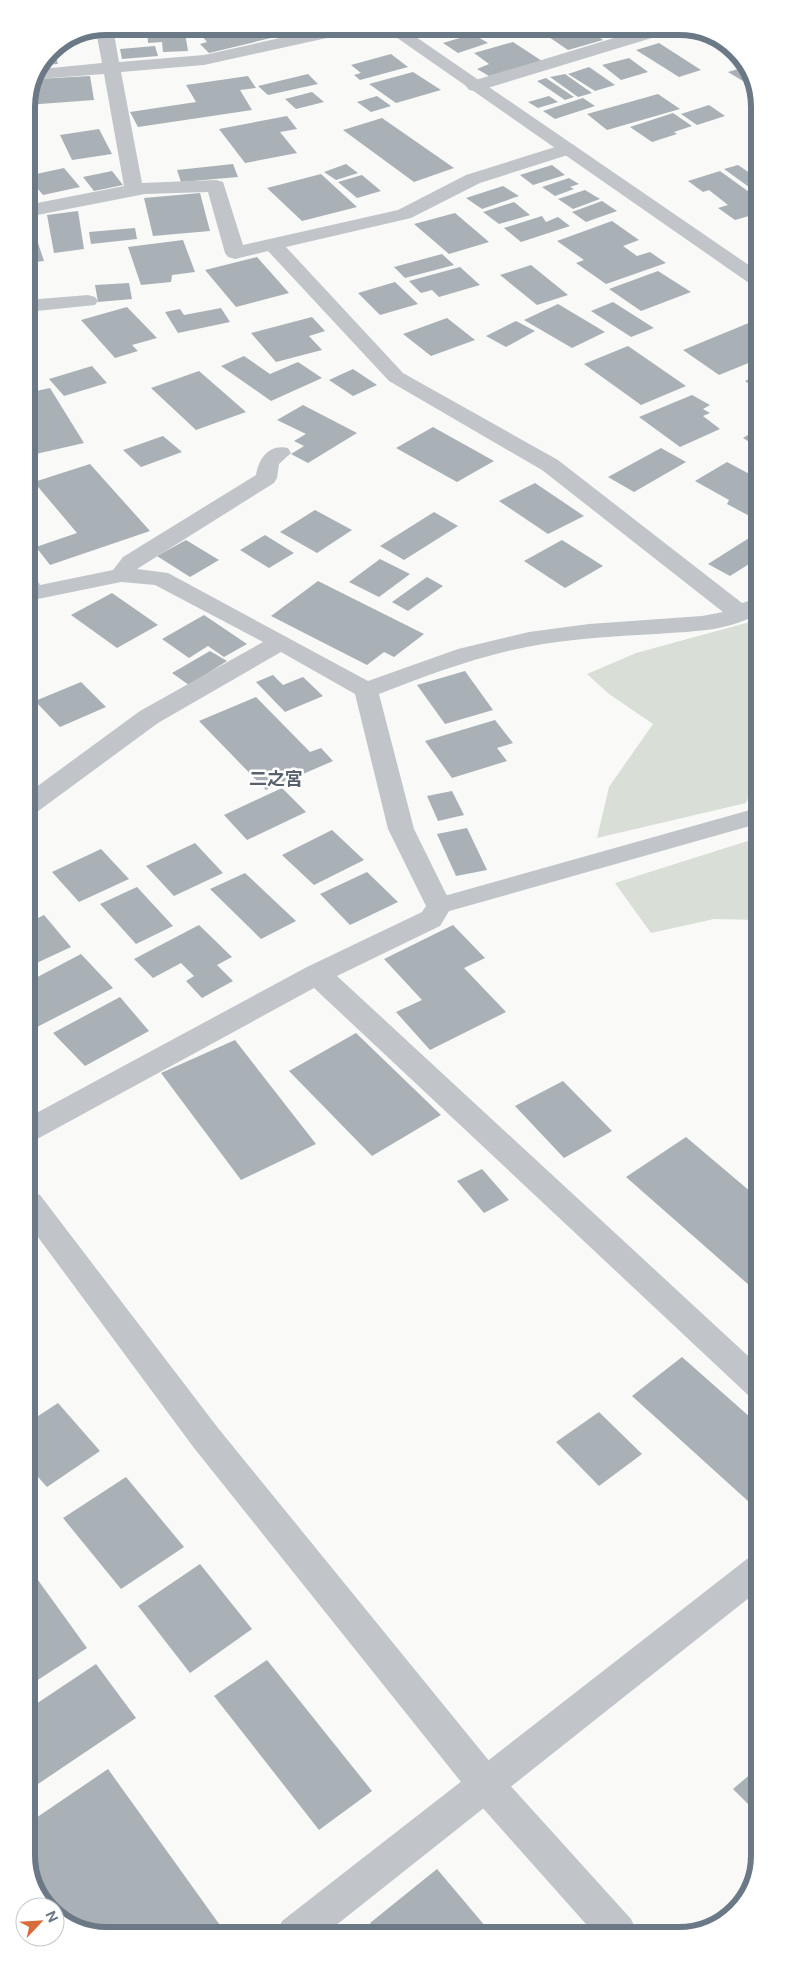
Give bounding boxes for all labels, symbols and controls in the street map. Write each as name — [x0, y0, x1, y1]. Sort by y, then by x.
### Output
district label: 二之宮 — [249, 768, 303, 789]
north arrow — [15, 1897, 65, 1947]
text: N — [42, 1908, 61, 1925]

